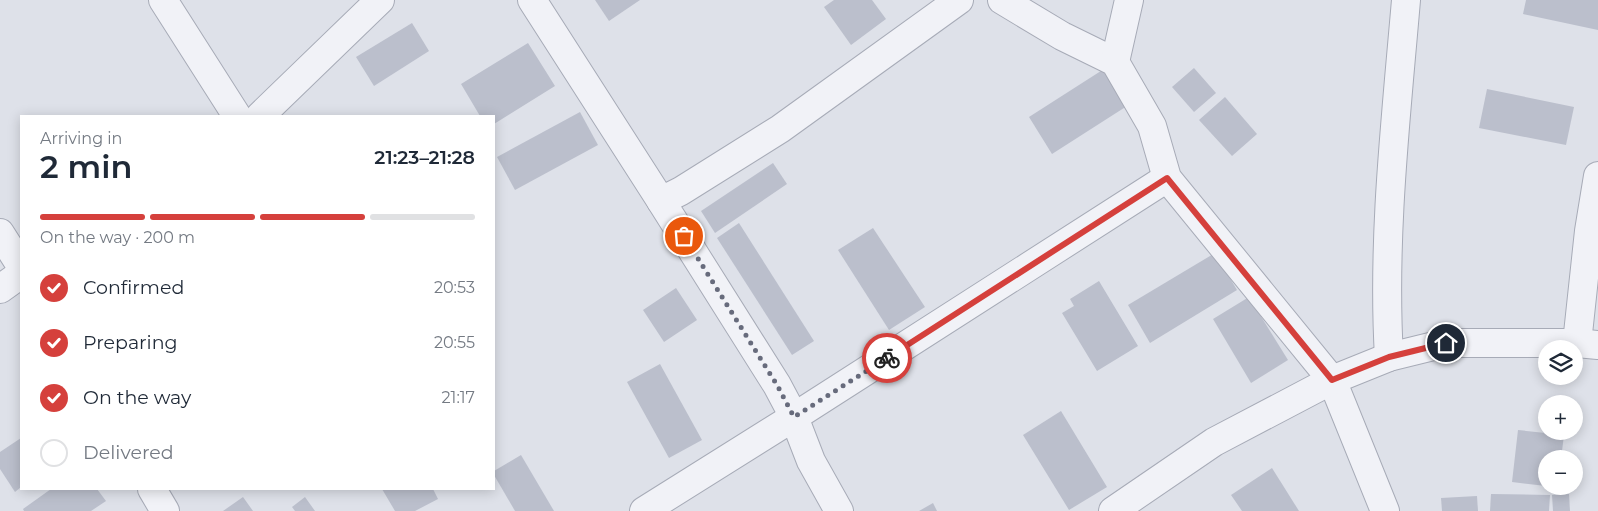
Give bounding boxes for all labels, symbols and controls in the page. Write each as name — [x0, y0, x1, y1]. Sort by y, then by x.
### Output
text: Arriving in — [40, 129, 122, 148]
text: 21:23–21:28 — [374, 146, 475, 169]
text: 2 min — [40, 147, 132, 186]
pin — [663, 215, 705, 257]
icon: bag — [670, 222, 698, 250]
text: On the way · 200 m — [40, 228, 195, 247]
icon: check — [40, 274, 68, 302]
text: Confirmed — [83, 276, 184, 299]
text: 20:53 — [434, 278, 475, 297]
pin — [1425, 322, 1467, 364]
icon: check — [40, 329, 68, 357]
icon: home — [1432, 329, 1460, 357]
text: Preparing — [83, 331, 178, 354]
text: 20:55 — [434, 333, 475, 352]
courier — [862, 333, 912, 383]
map controls — [1538, 340, 1583, 495]
button: layers — [1538, 340, 1583, 385]
icon: bike — [873, 344, 901, 372]
icon: check — [40, 384, 68, 412]
text: On the way — [83, 386, 191, 409]
text: 21:17 — [442, 388, 475, 407]
button: + — [1538, 395, 1583, 440]
text: Delivered — [83, 441, 174, 464]
button: − — [1538, 450, 1583, 495]

